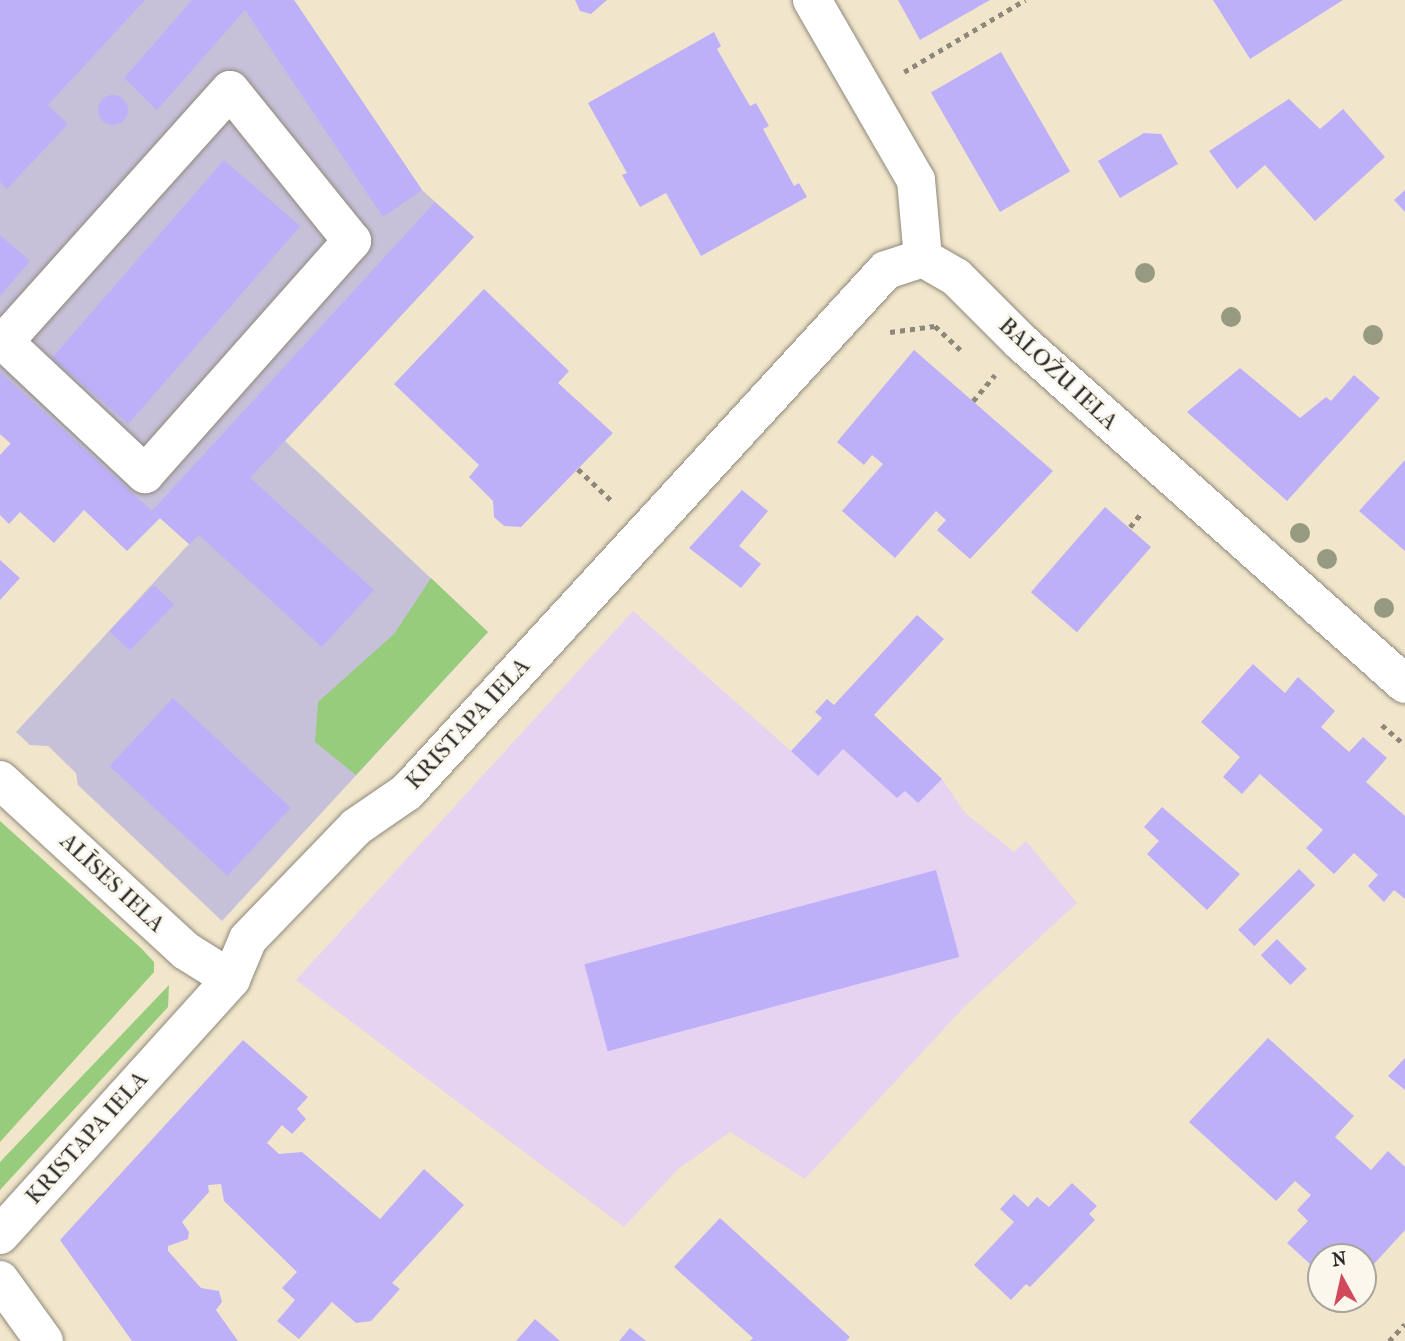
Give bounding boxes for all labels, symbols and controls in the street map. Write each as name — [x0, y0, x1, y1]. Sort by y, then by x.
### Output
street label: BALOŽU IELA — [993, 312, 1123, 436]
street label: KRISTAPA IELA — [400, 653, 536, 795]
street label: ALĪSES IELA — [54, 828, 170, 938]
street label: KRISTAPA IELA — [20, 1066, 154, 1210]
north arrow — [1307, 1243, 1377, 1313]
text: N — [1331, 1247, 1348, 1271]

